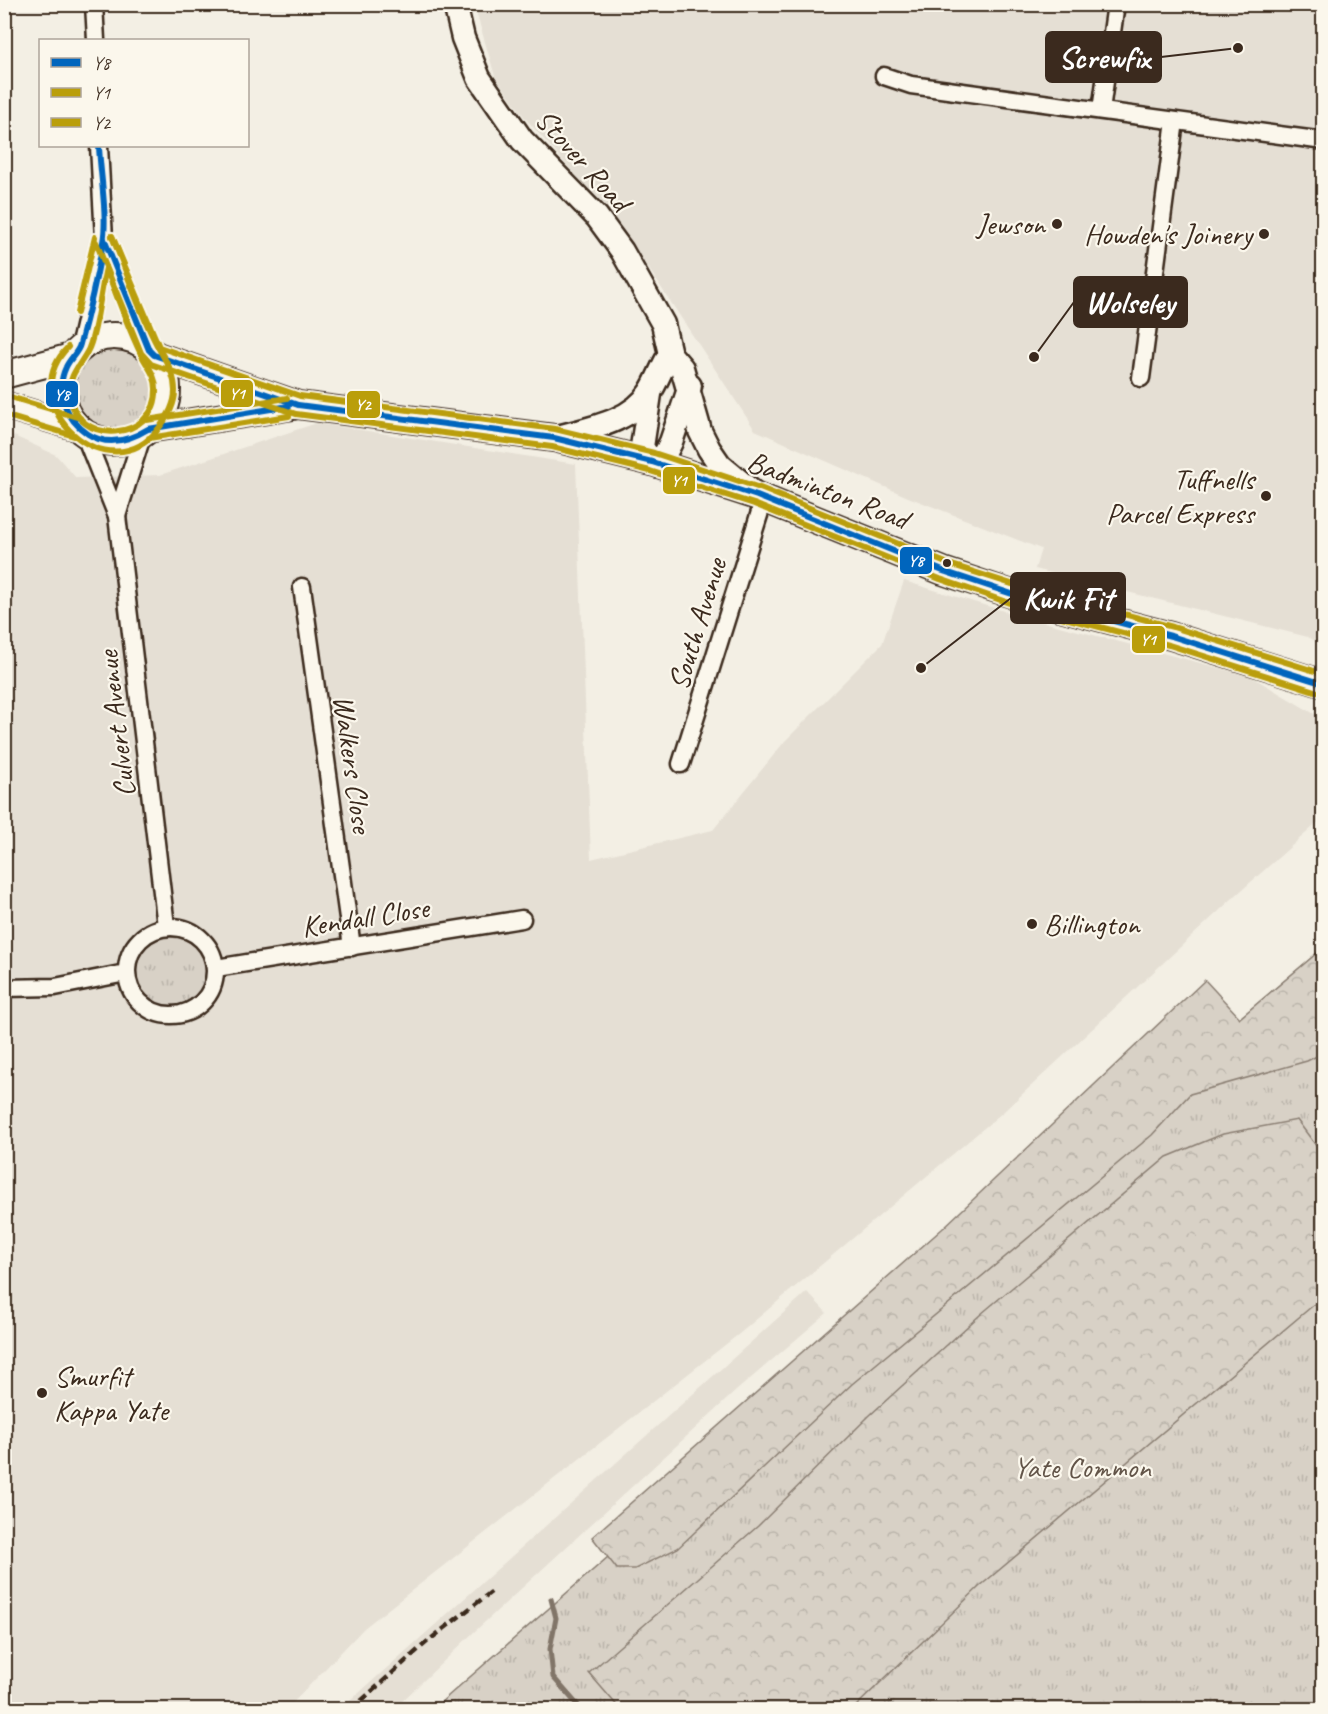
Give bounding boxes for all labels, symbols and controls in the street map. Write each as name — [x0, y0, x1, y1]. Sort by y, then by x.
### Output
callout: Screwfix — [1046, 32, 1161, 82]
text: Screwfix — [1058, 37, 1153, 78]
legend — [39, 39, 249, 147]
text: Y8 — [93, 52, 112, 74]
text: Y1 — [93, 82, 111, 104]
street label: Stover Road — [527, 101, 642, 222]
text: Y2 — [93, 112, 112, 134]
place label: Jewson — [975, 205, 1046, 243]
place label: Howden's Joinery — [1084, 215, 1255, 253]
marker: Jewson — [1050, 217, 1064, 231]
marker: Howden's Joinery — [1257, 227, 1271, 241]
callout: Wolseley — [1074, 277, 1187, 327]
text: Wolseley — [1085, 282, 1178, 323]
line badge: Y1 — [220, 379, 254, 408]
line badge: Y8 — [45, 380, 79, 408]
text: Y1 — [229, 384, 246, 404]
text: Y8 — [54, 385, 71, 405]
line badge: Y2 — [346, 390, 381, 419]
text: Y2 — [355, 395, 372, 415]
street label: Badminton Road — [742, 442, 918, 540]
place label: Tuffnells Parcel Express — [1106, 460, 1257, 532]
line badge: Y1 — [662, 466, 696, 495]
text: Y1 — [671, 471, 688, 491]
marker: Tuffnells Parcel Express — [1259, 489, 1273, 503]
line badge: Y8 — [899, 546, 933, 575]
street label: South Avenue — [659, 551, 736, 694]
text: Y8 — [908, 551, 925, 571]
unlabelled marker — [941, 557, 953, 569]
callout: Kwik Fit — [1011, 573, 1125, 623]
text: Kwik Fit — [1023, 578, 1117, 619]
line badge: Y1 — [1131, 625, 1166, 654]
text: Y1 — [1140, 630, 1157, 650]
street label: Culvert Avenue — [88, 646, 144, 799]
street label: Walkers Close — [325, 693, 382, 837]
street label: Kendall Close — [299, 888, 433, 946]
place label: Billington — [1044, 905, 1141, 943]
marker: Billington — [1025, 917, 1039, 931]
place label: Smurfit Kappa Yate — [54, 1357, 170, 1429]
marker: Smurfit Kappa Yate — [35, 1386, 49, 1400]
park label: Yate Common — [1013, 1448, 1152, 1486]

